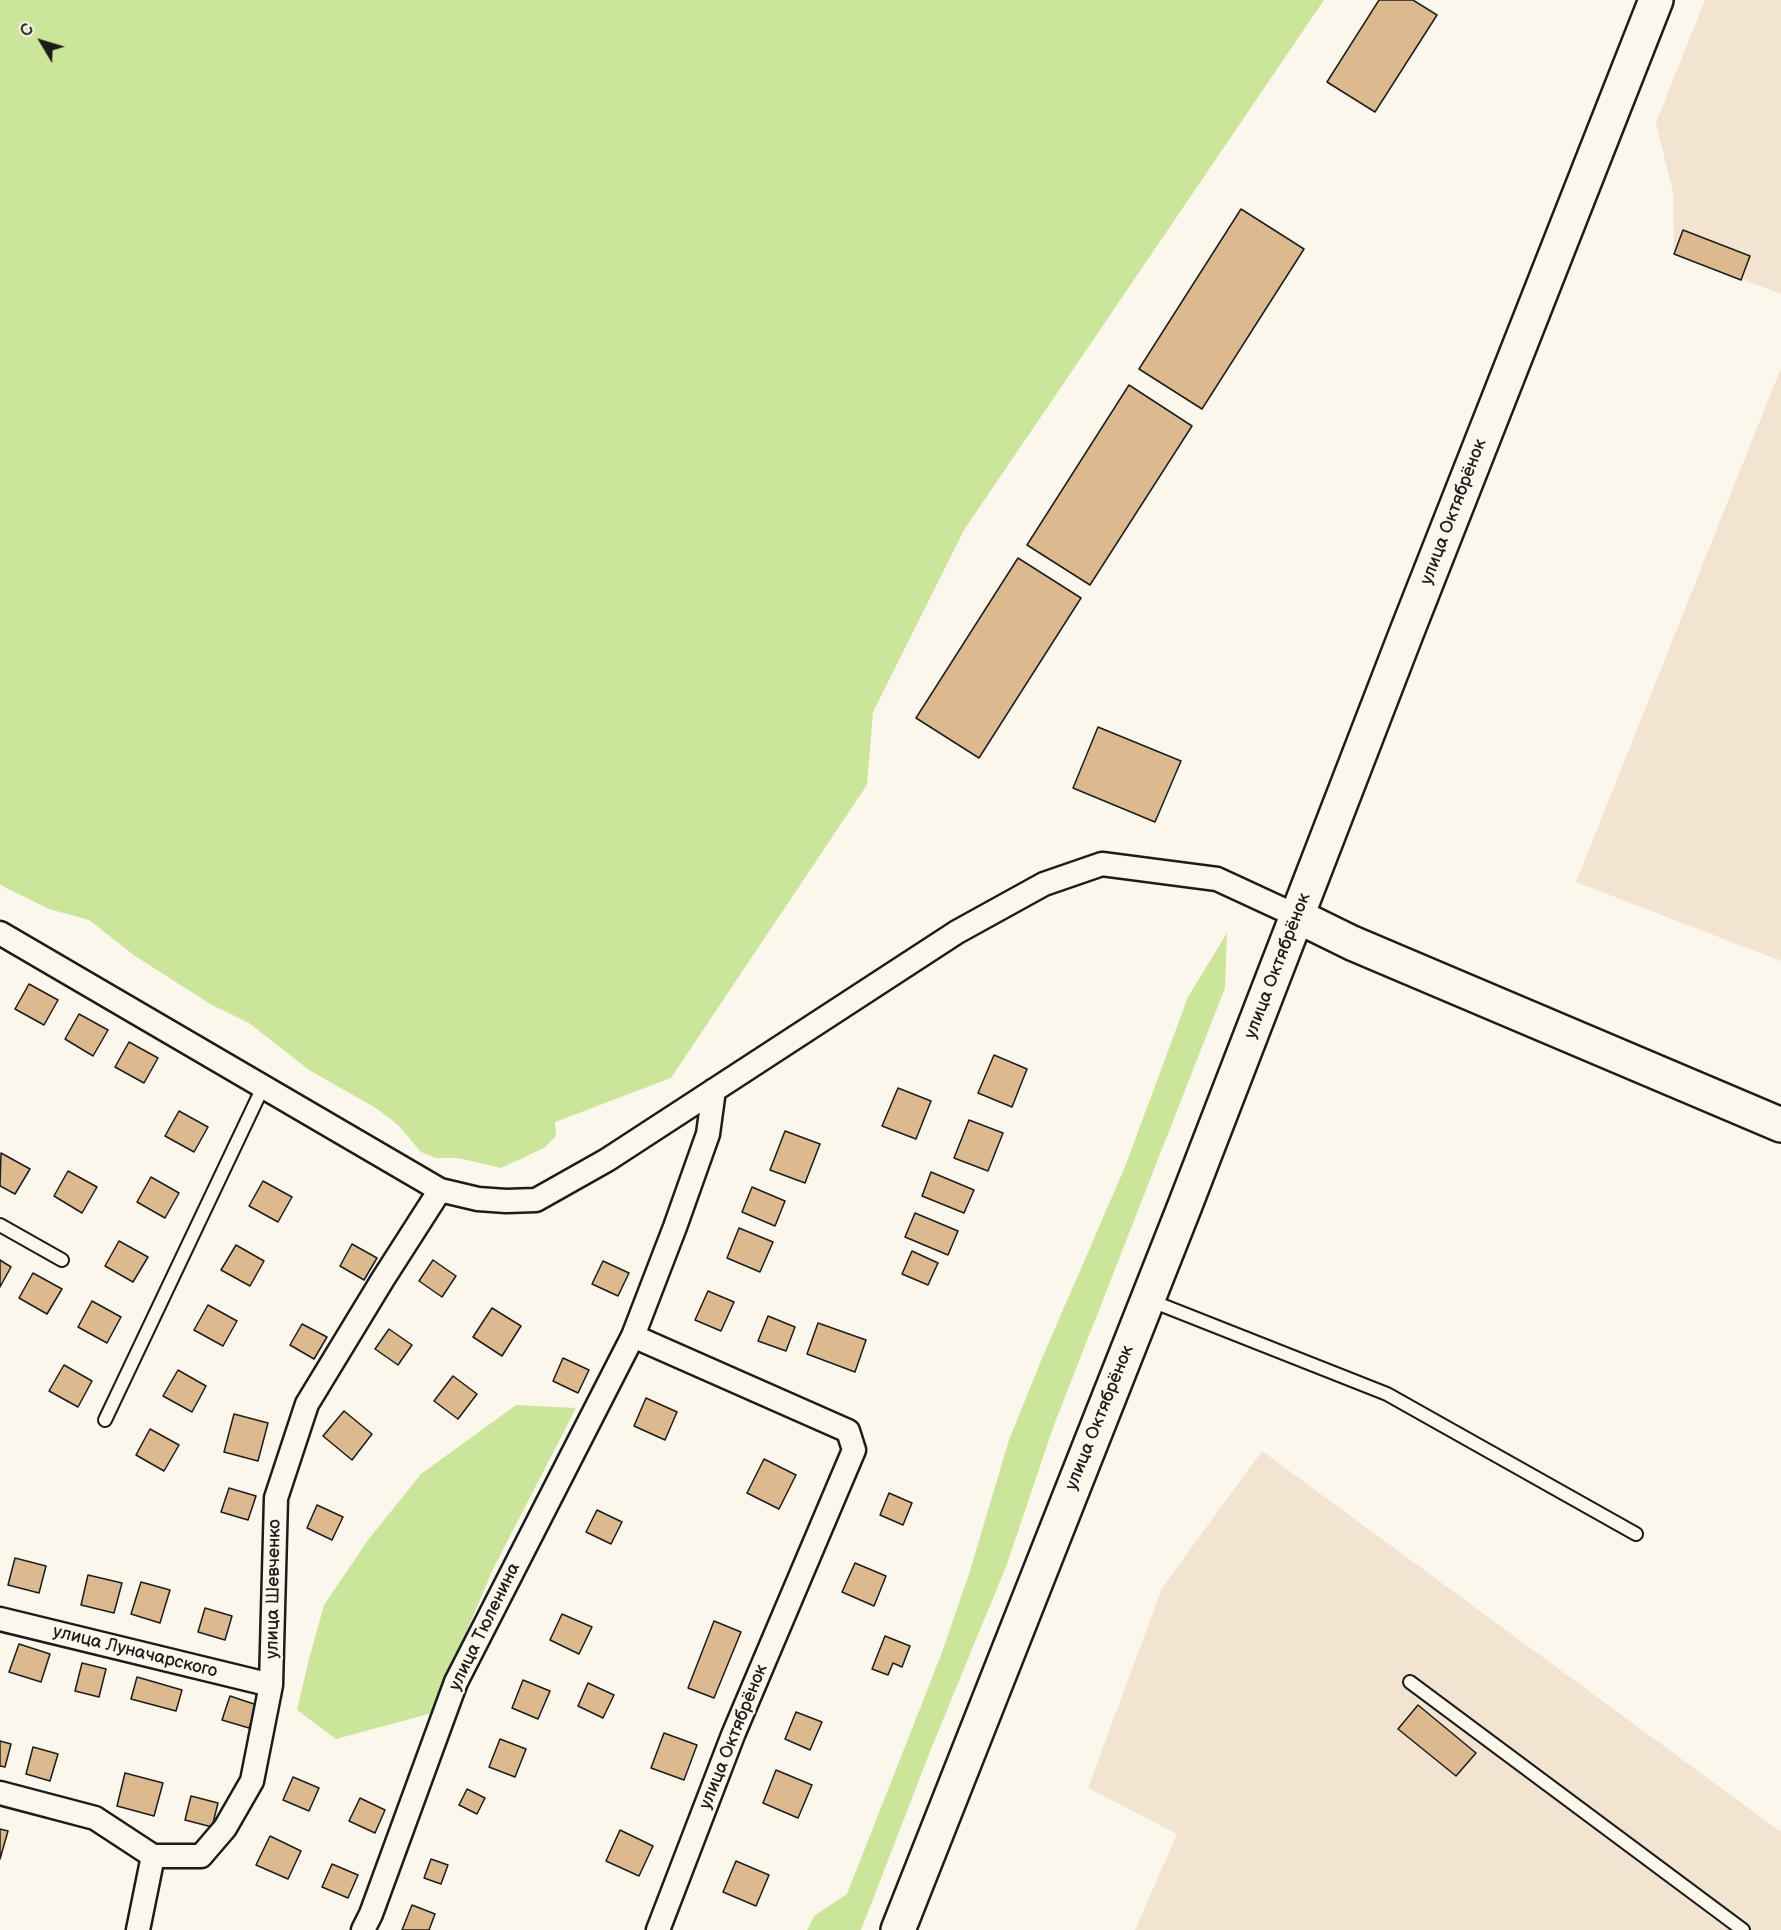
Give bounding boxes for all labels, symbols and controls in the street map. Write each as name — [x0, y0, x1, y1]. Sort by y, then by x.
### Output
north arrow — [12, 12, 72, 72]
text: С — [17, 20, 38, 41]
street label: улица Октябрёнок — [1416, 436, 1492, 588]
street label: улица Октябрёнок — [1240, 890, 1316, 1042]
street label: улица Октябрёнок — [1061, 1342, 1139, 1494]
street label: улица Шевченко — [262, 1519, 286, 1659]
street label: улица Тюленина — [445, 1560, 525, 1694]
street label: улица Луначарского — [50, 1621, 220, 1683]
street label: улица Октябрёнок — [695, 1661, 773, 1813]

